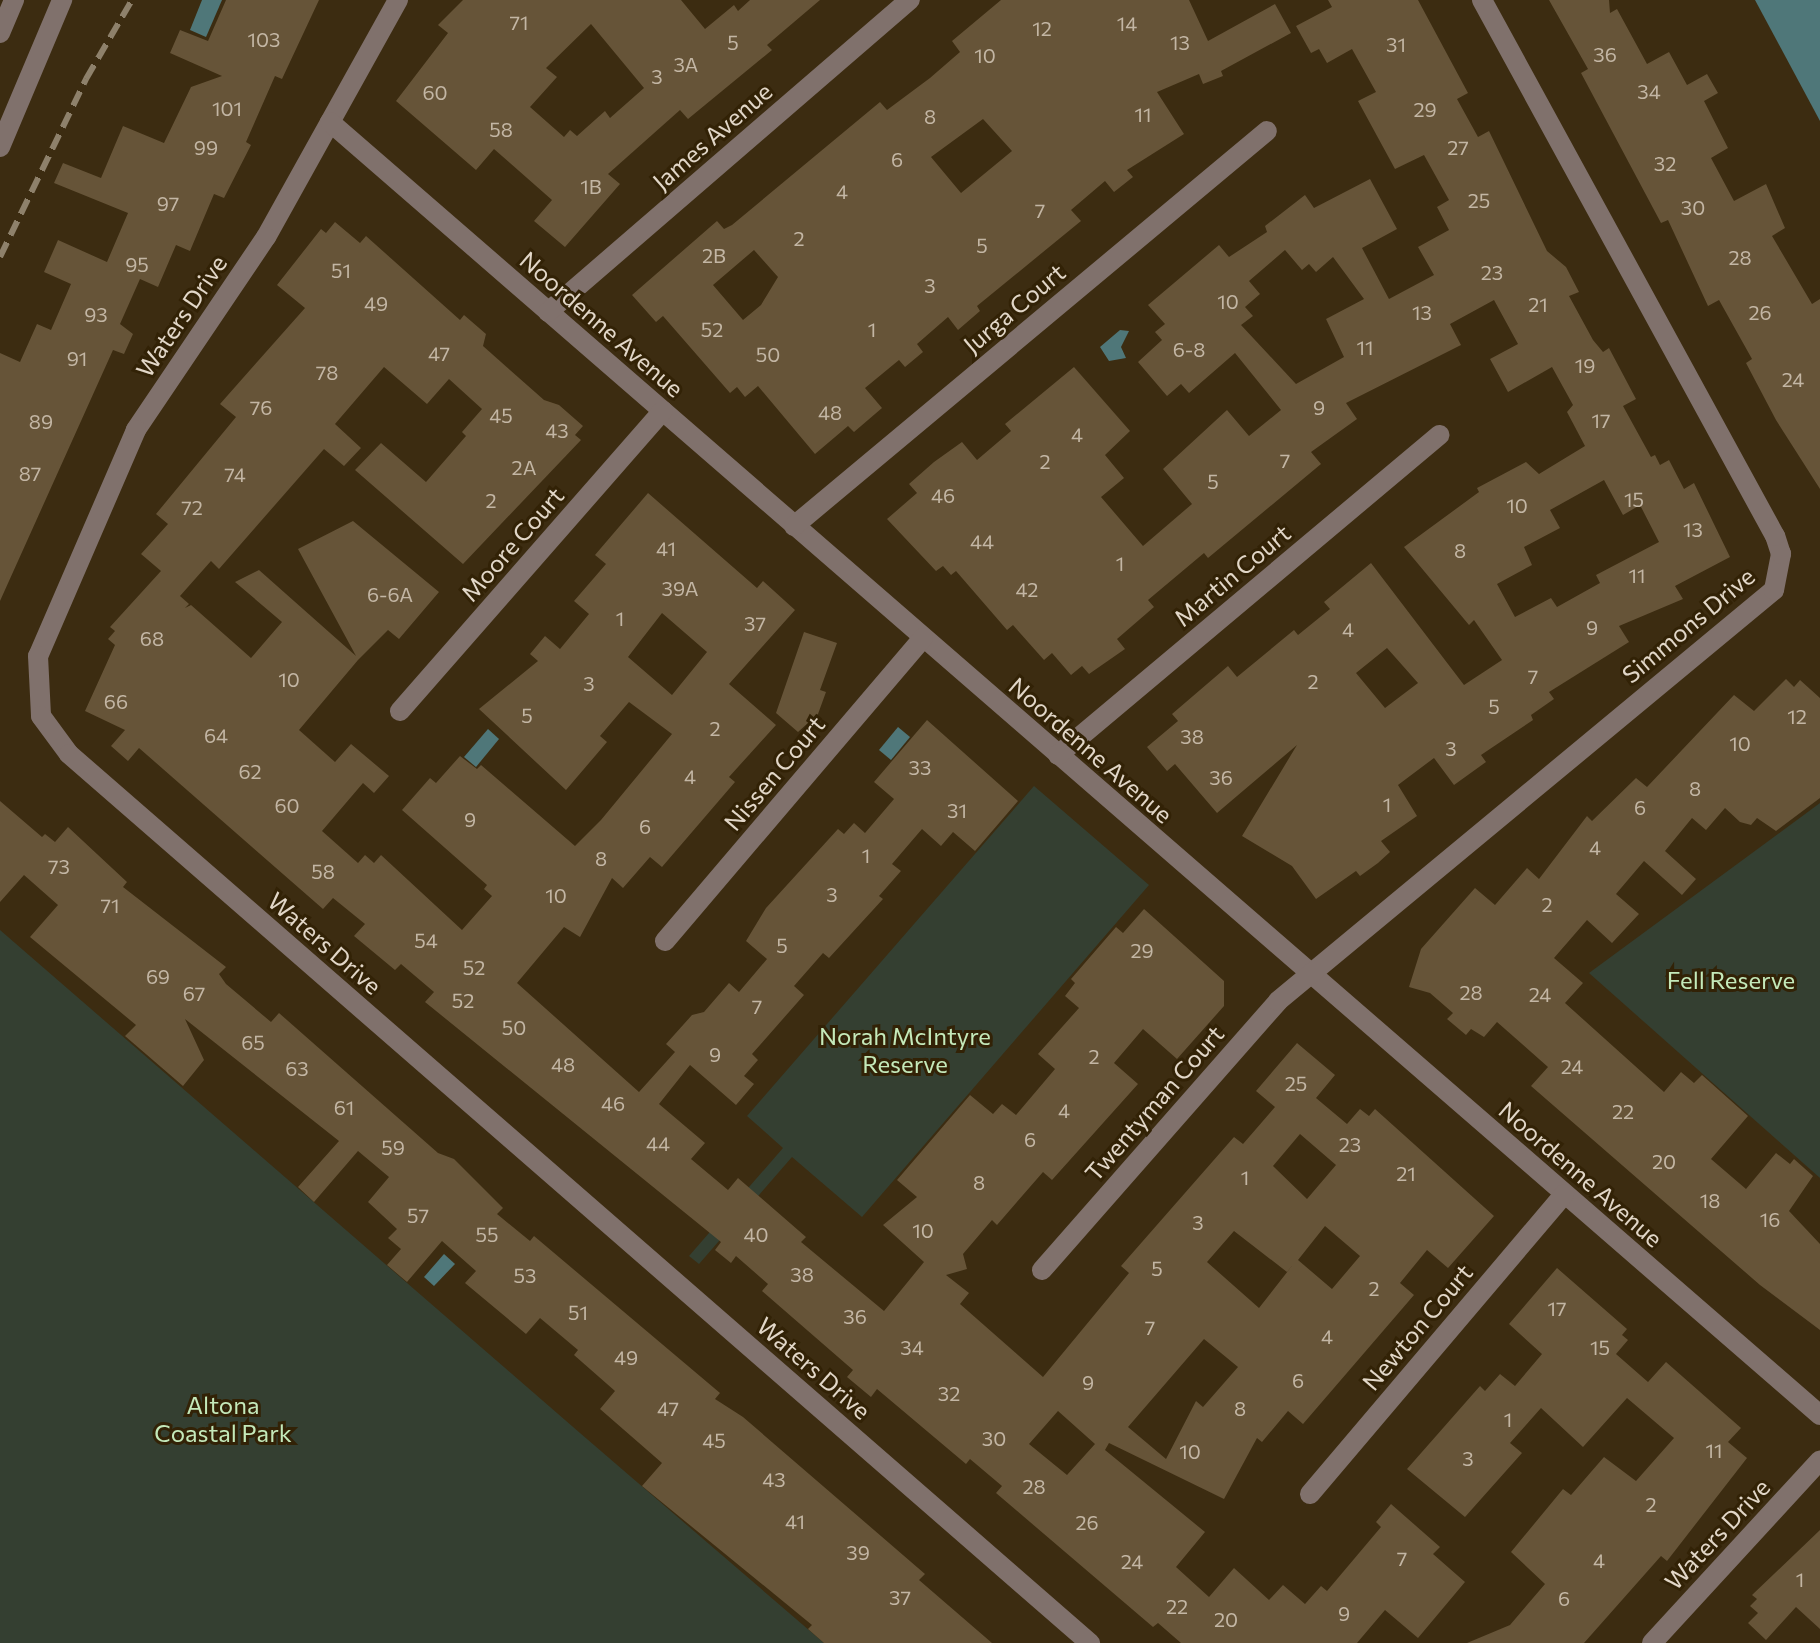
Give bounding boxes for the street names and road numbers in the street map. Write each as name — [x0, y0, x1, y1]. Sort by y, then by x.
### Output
street label: James Avenue — [646, 76, 778, 196]
street label: Noordenne Avenue — [514, 245, 690, 403]
street label: Waters Drive — [130, 250, 232, 382]
street label: Jurga Court — [957, 257, 1071, 359]
street label: Moore Court — [455, 481, 569, 607]
street label: Martin Court — [1168, 518, 1296, 632]
street label: Simmons Drive — [1616, 561, 1760, 689]
street label: Noordenne Avenue — [1003, 671, 1179, 829]
street label: Nissen Court — [718, 710, 830, 836]
street label: Waters Drive — [262, 886, 388, 1000]
street label: Twentyman Court — [1079, 1019, 1229, 1187]
street label: Noordenne Avenue — [1493, 1095, 1669, 1253]
street label: Newton Court — [1356, 1258, 1478, 1396]
street label: Waters Drive — [751, 1311, 877, 1425]
street label: Waters Drive — [1658, 1473, 1776, 1595]

